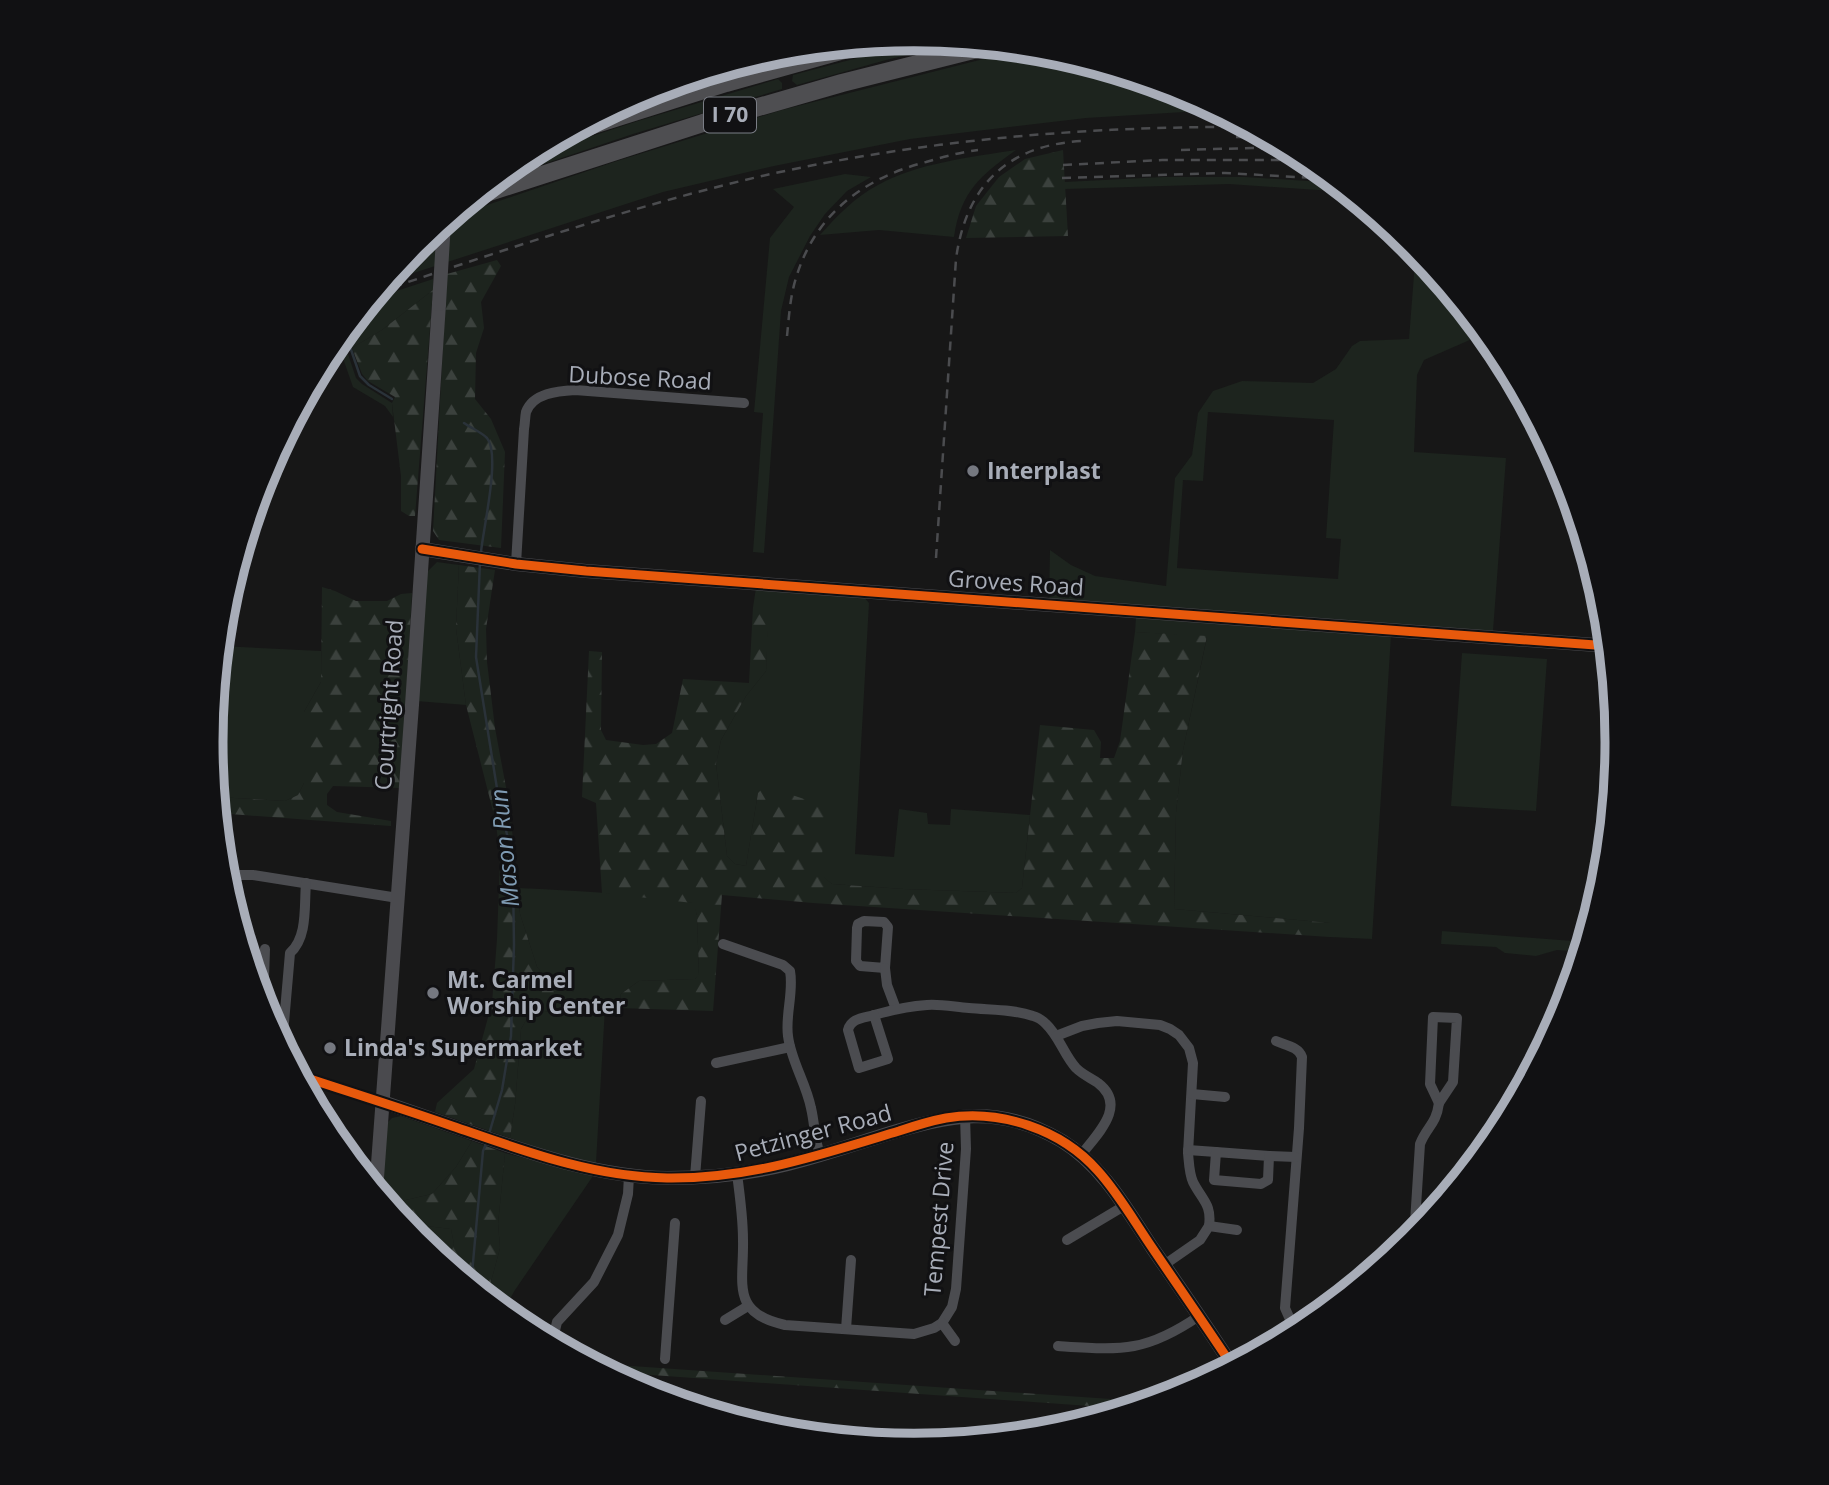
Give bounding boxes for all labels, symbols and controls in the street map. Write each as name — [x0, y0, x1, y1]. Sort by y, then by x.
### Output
road number: I 70 — [704, 97, 756, 132]
street label: Dubose Road — [568, 357, 713, 397]
place label: Interplast — [987, 454, 1101, 486]
marker: Interplast — [965, 463, 981, 479]
street label: Groves Road — [947, 561, 1085, 603]
street label: Courtright Road — [366, 619, 410, 791]
water label: Mason Run — [481, 787, 526, 909]
place label: Mt. Carmel Worship Center — [447, 963, 625, 1021]
marker: Mt. Carmel Worship Center — [425, 985, 441, 1001]
place label: Linda's Supermarket — [344, 1031, 582, 1063]
marker: Linda's Supermarket — [322, 1040, 338, 1056]
street label: Petzinger Road — [731, 1096, 895, 1168]
street label: Tempest Drive — [915, 1140, 961, 1298]

